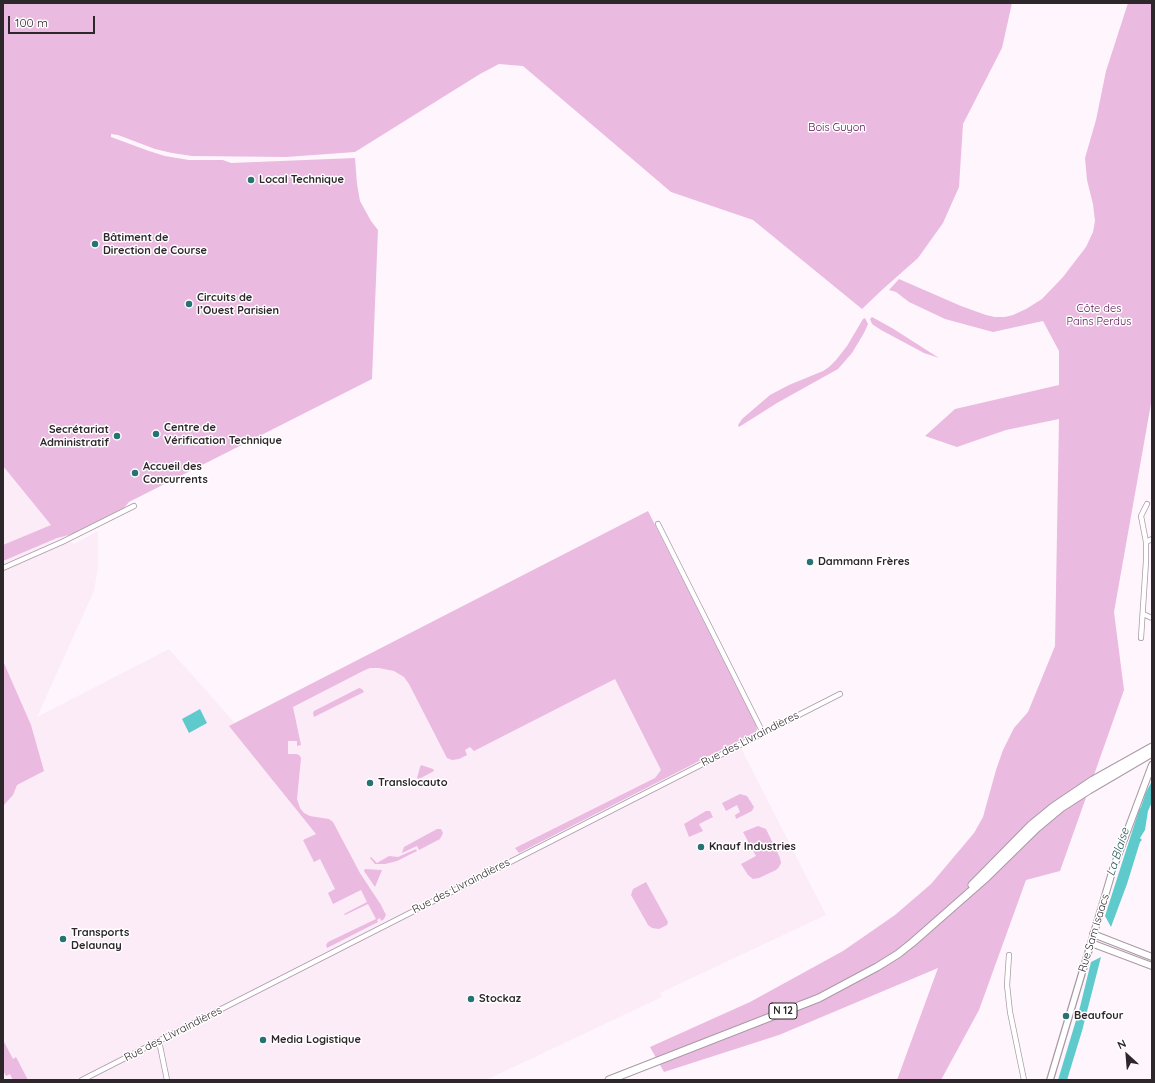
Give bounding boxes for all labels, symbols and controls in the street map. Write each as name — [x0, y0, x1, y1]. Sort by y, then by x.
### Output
scale bar — [10, 8, 97, 34]
text: 100 m — [15, 15, 48, 30]
park label: Bois Guyon — [808, 121, 866, 135]
place label: Local Technique — [259, 173, 344, 187]
marker: Local Technique — [246, 175, 256, 185]
place label: Bâtiment de Direction de Course — [103, 231, 207, 257]
marker: Bâtiment de Direction de Course — [90, 239, 100, 249]
place label: Circuits de l’Ouest Parisien — [197, 291, 279, 317]
marker: Circuits de l’Ouest Parisien — [184, 299, 194, 309]
park label: Côte des Pains Perdus — [1067, 302, 1131, 328]
place label: Centre de Vérification Technique — [164, 421, 282, 447]
place label: Secrétariat Administratif — [40, 423, 109, 449]
marker: Centre de Vérification Technique — [151, 429, 161, 439]
marker: Secrétariat Administratif — [112, 431, 122, 441]
place label: Accueil des Concurrents — [143, 460, 208, 486]
marker: Accueil des Concurrents — [130, 468, 140, 478]
place label: Dammann Frères — [818, 555, 910, 569]
marker: Dammann Frères — [805, 557, 815, 567]
street label: Rue des Livraindières — [699, 709, 801, 769]
place label: Translocauto — [378, 776, 448, 790]
marker: Translocauto — [365, 778, 375, 788]
water label: La Blaise — [1103, 826, 1133, 878]
place label: Knauf Industries — [709, 840, 796, 854]
marker: Knauf Industries — [696, 842, 706, 852]
street label: Rue des Livraindières — [410, 856, 512, 916]
street label: Rue Sam Isaacs — [1076, 892, 1112, 974]
place label: Transports Delaunay — [71, 926, 129, 952]
marker: Transports Delaunay — [58, 934, 68, 944]
place label: Stockaz — [479, 992, 521, 1006]
marker: Stockaz — [466, 994, 476, 1004]
road number: N 12 — [769, 1003, 797, 1019]
street label: Rue des Livraindières — [122, 1004, 224, 1064]
place label: Beaufour — [1074, 1009, 1124, 1023]
marker: Beaufour — [1061, 1011, 1071, 1021]
place label: Media Logistique — [271, 1033, 361, 1047]
marker: Media Logistique — [258, 1035, 268, 1045]
north arrow — [1107, 1035, 1147, 1075]
text: N — [1115, 1036, 1128, 1052]

